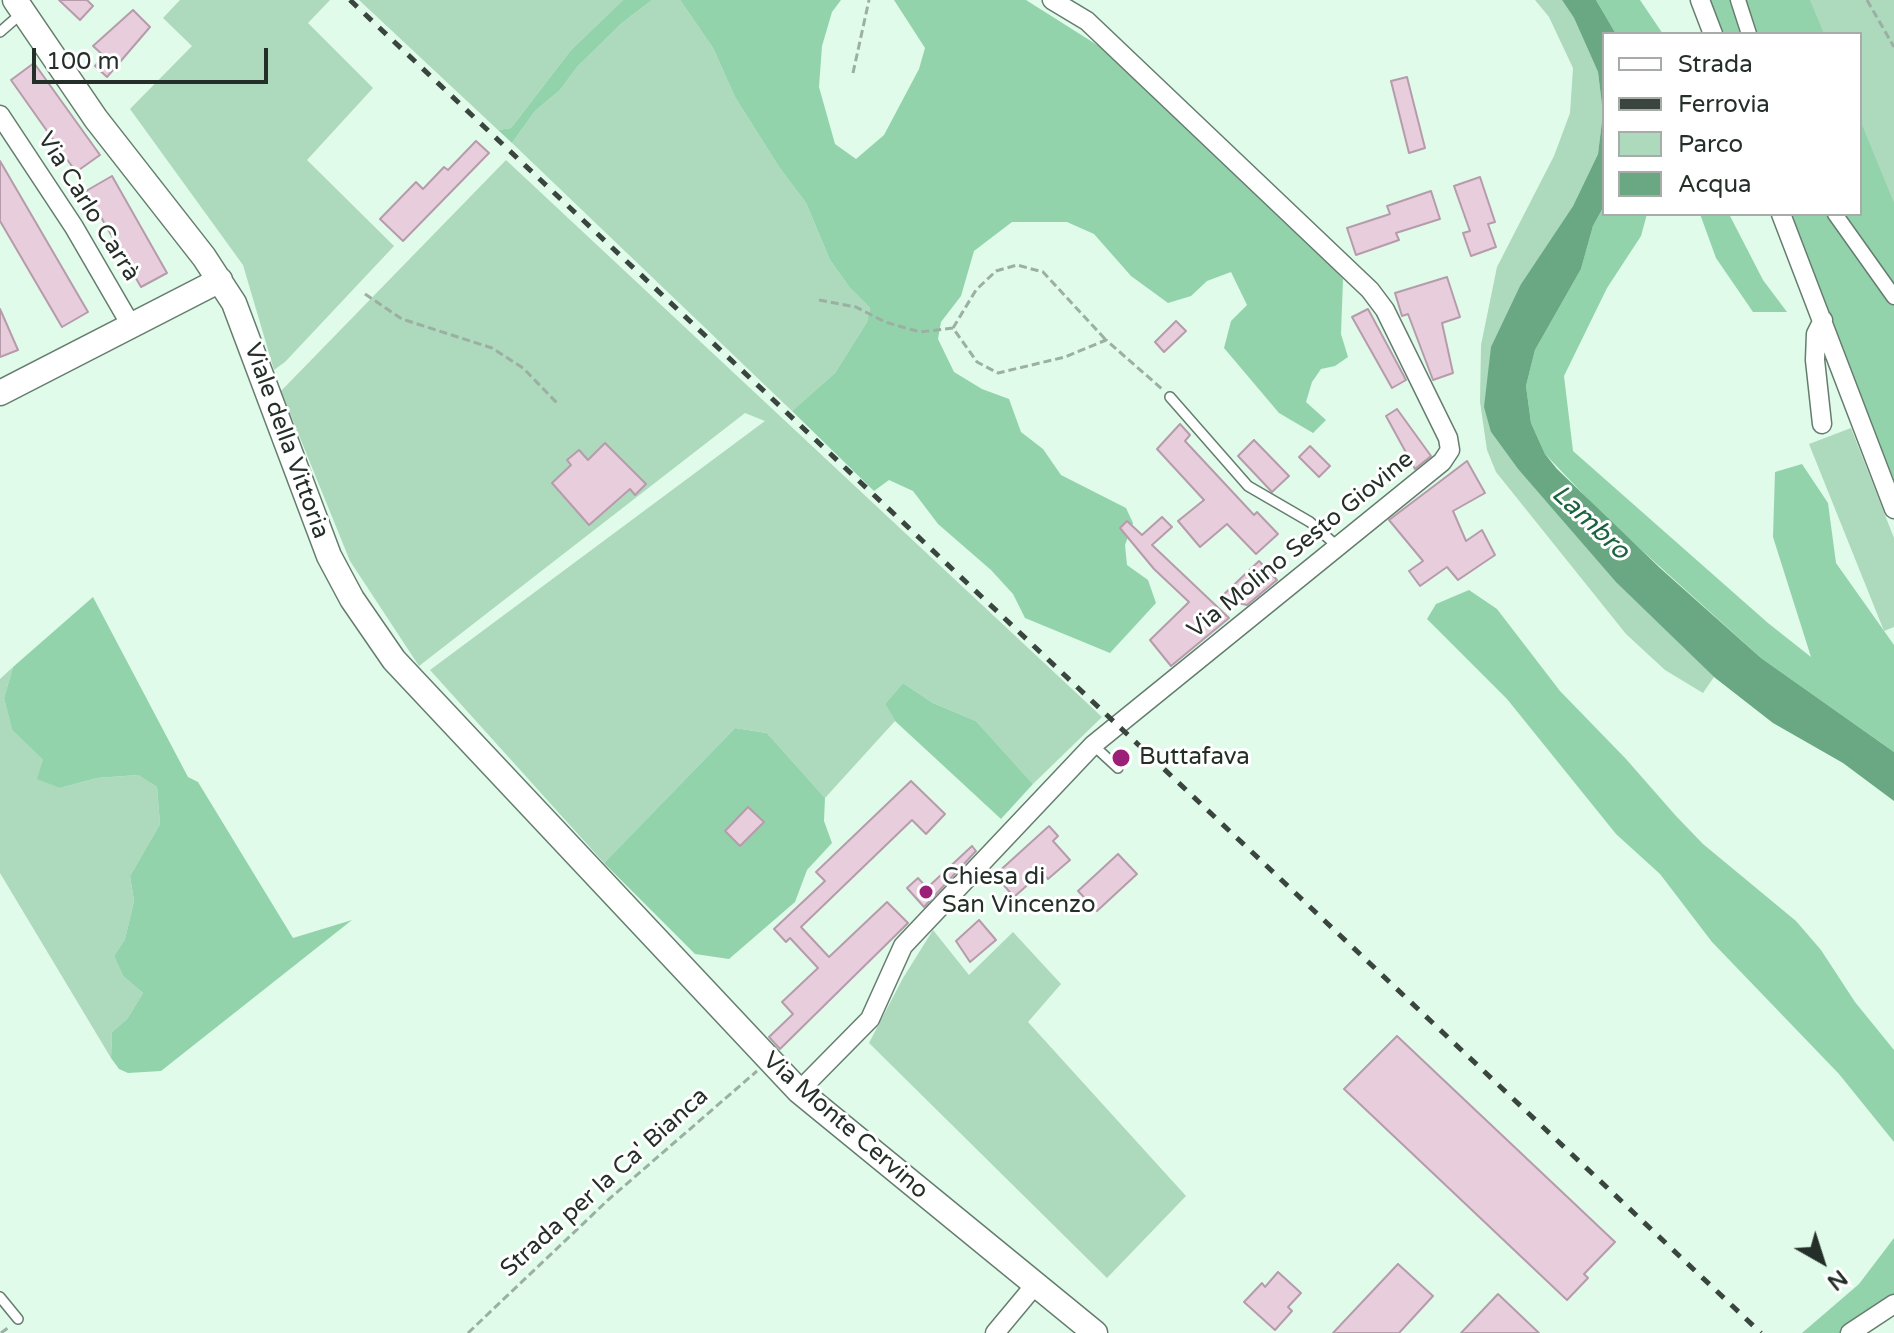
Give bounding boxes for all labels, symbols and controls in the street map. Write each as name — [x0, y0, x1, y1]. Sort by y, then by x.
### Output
scale bar — [36, 32, 272, 82]
legend — [1602, 32, 1862, 216]
text: 100 m — [46, 47, 120, 76]
text: Strada — [1678, 50, 1753, 79]
text: Ferrovia — [1678, 90, 1770, 119]
street label: Via Carlo Carrà — [31, 127, 145, 287]
text: Parco — [1678, 130, 1743, 159]
text: Acqua — [1678, 170, 1752, 199]
street label: Viale della Vittoria — [237, 339, 335, 543]
street label: Via Molino Sesto Giovine — [1182, 445, 1420, 645]
water label: Lambro — [1545, 479, 1635, 567]
place label: Buttafava — [1139, 744, 1250, 772]
marker: Buttafava — [1110, 747, 1132, 769]
place label: Chiesa di San Vincenzo — [942, 864, 1096, 920]
marker: Chiesa di San Vincenzo — [917, 883, 935, 901]
street label: Via Monte Cervino — [756, 1046, 934, 1206]
street label: Strada per la Ca' Bianca — [495, 1082, 715, 1284]
north arrow — [1782, 1221, 1862, 1301]
text: N — [1822, 1264, 1852, 1295]

